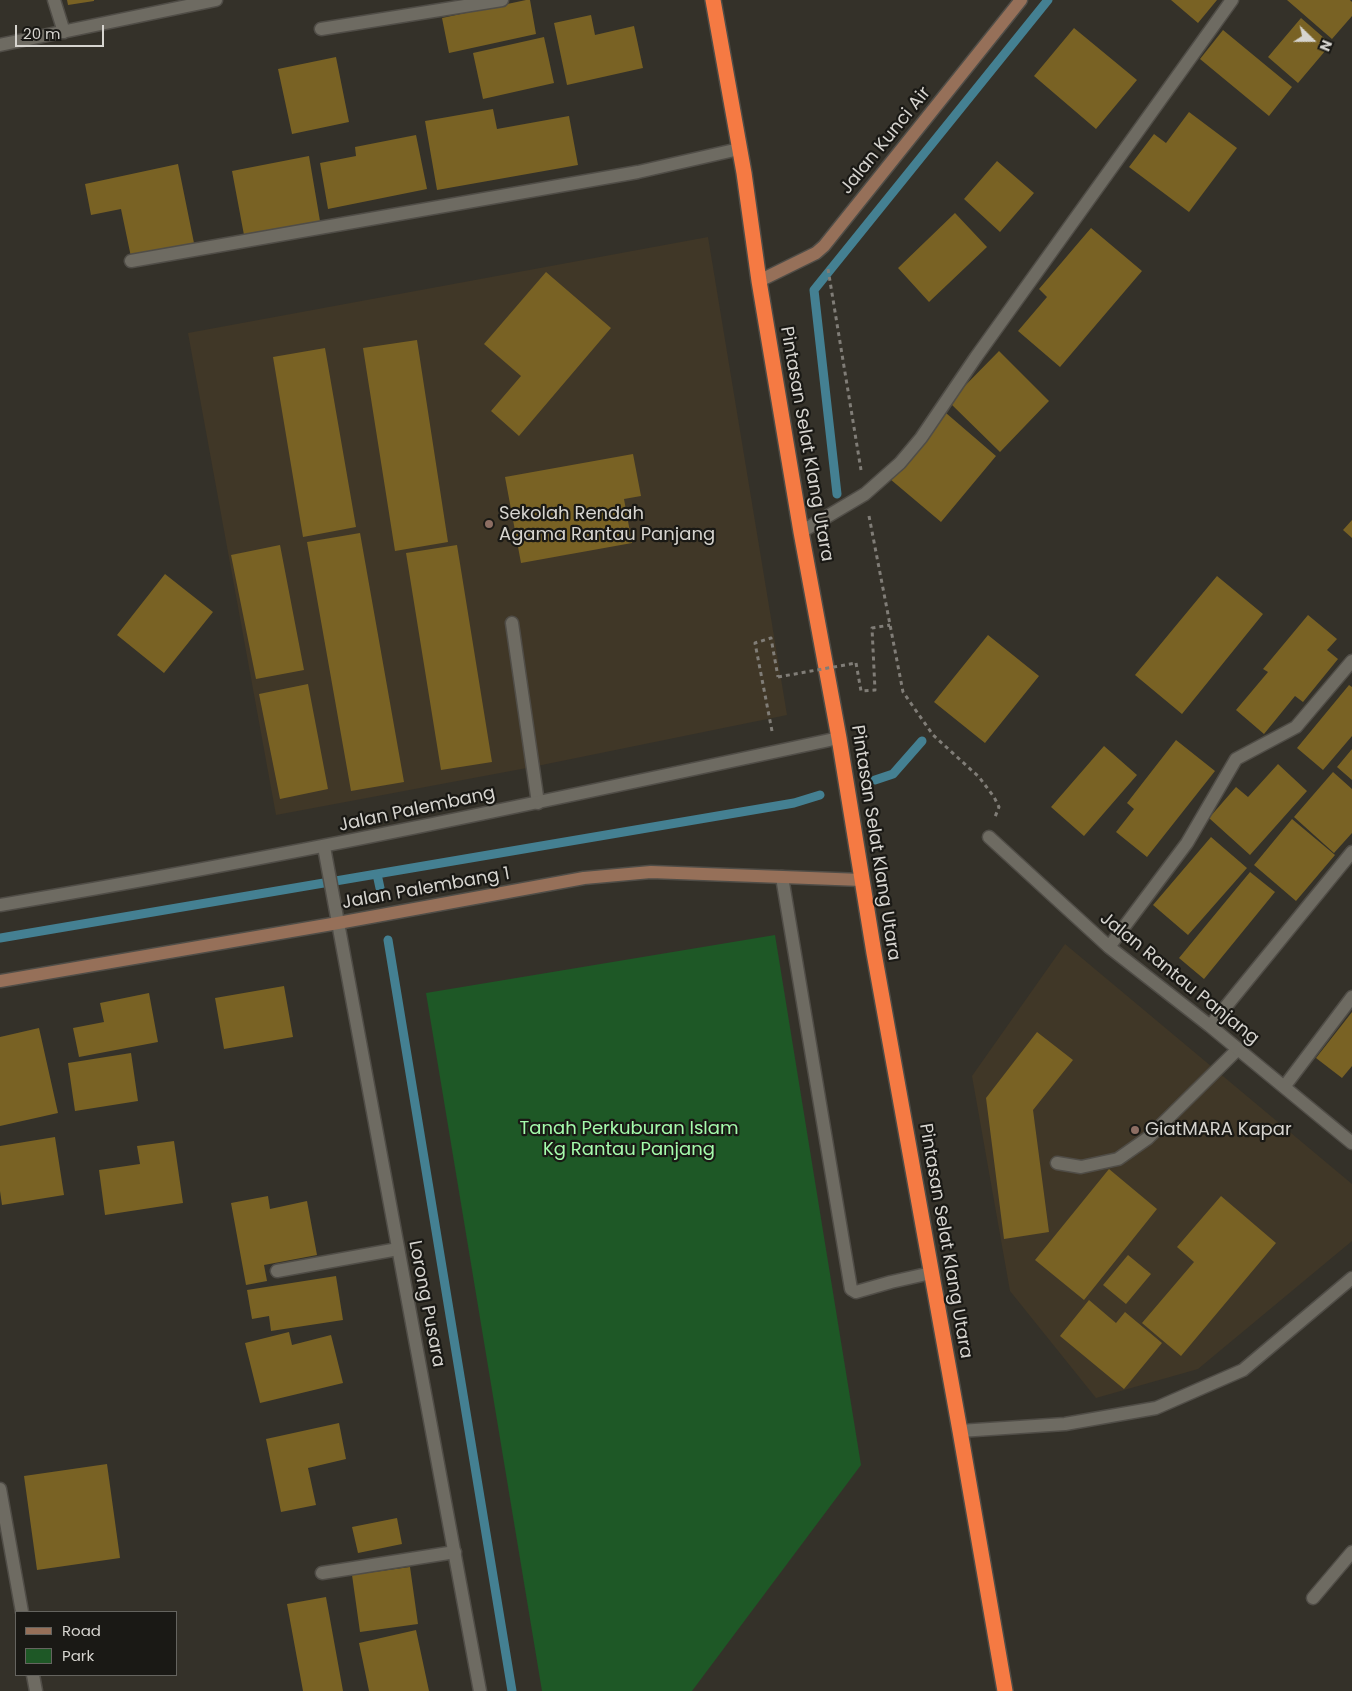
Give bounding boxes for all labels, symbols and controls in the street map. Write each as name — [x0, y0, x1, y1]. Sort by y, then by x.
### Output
scale bar — [18, 15, 106, 47]
north arrow — [1287, 15, 1337, 65]
text: 20 m — [23, 23, 61, 44]
text: N — [1315, 37, 1337, 54]
street label: Jalan Kunci Air — [836, 83, 936, 199]
street label: Pintasan Selat Klang Utara — [775, 325, 837, 563]
place label: Sekolah Rendah Agama Rantau Panjang — [499, 503, 715, 546]
marker: Sekolah Rendah Agama Rantau Panjang — [483, 518, 495, 530]
street label: Pintasan Selat Klang Utara — [846, 724, 904, 962]
street label: Jalan Palembang — [337, 783, 497, 837]
street label: Jalan Palembang 1 — [340, 864, 512, 914]
street label: Jalan Rantau Panjang — [1095, 908, 1263, 1050]
park label: Tanah Perkuburan Islam Kg Rantau Panjang — [520, 1118, 738, 1160]
place label: GiatMARA Kapar — [1145, 1119, 1292, 1141]
street label: Pintasan Selat Klang Utara — [914, 1122, 976, 1360]
marker: GiatMARA Kapar — [1129, 1124, 1141, 1136]
street label: Lorong Pusara — [403, 1239, 449, 1369]
legend — [15, 1611, 178, 1676]
text: Road — [62, 1620, 101, 1641]
text: Park — [62, 1645, 94, 1666]

